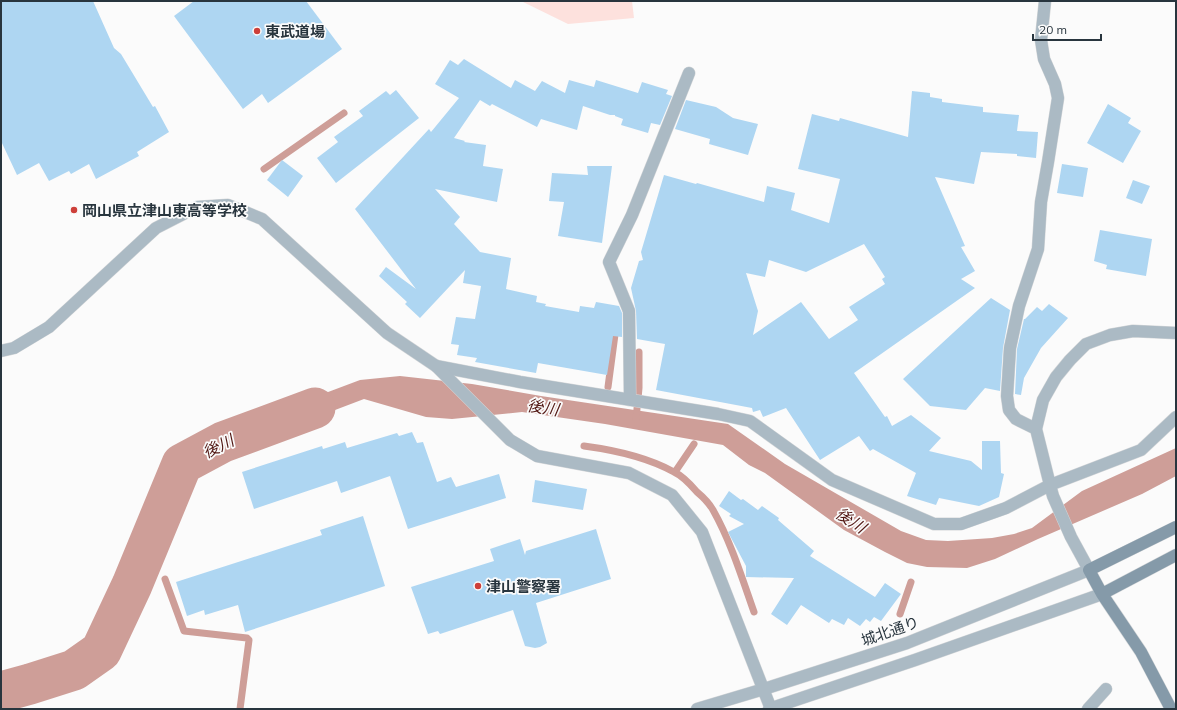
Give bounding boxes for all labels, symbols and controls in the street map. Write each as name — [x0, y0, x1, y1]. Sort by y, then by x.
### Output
scale bar — [1033, 16, 1101, 42]
place label: 東武道場 — [265, 22, 325, 41]
text: 20 m — [1039, 22, 1067, 37]
marker: 東武道場 — [252, 26, 262, 36]
place label: 岡山県立津山東高等学校 — [82, 201, 247, 220]
marker: 岡山県立津山東高等学校 — [69, 205, 79, 215]
water label: 後川 — [526, 395, 562, 420]
water label: 後川 — [199, 429, 239, 462]
water label: 後川 — [832, 503, 872, 538]
place label: 津山警察署 — [486, 577, 561, 596]
marker: 津山警察署 — [473, 581, 483, 591]
street label: 城北通り — [859, 612, 921, 650]

